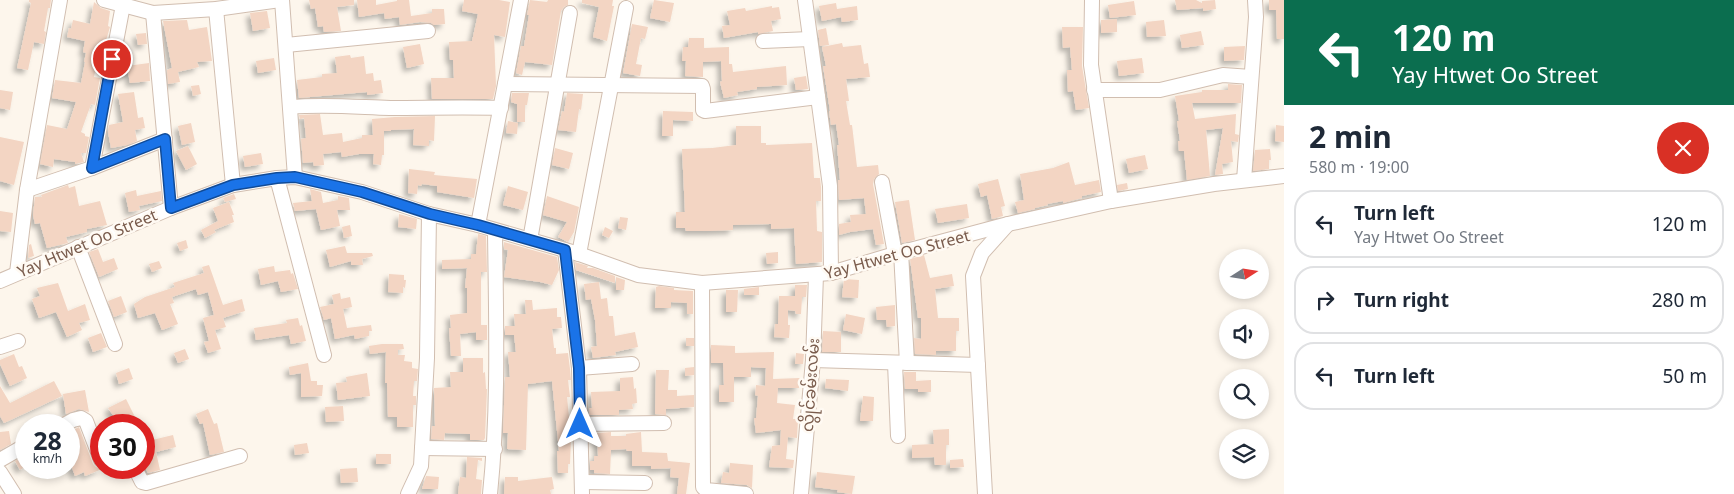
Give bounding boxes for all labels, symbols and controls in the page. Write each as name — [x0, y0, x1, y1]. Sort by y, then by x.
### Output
text: 120 m — [1392, 14, 1495, 61]
icon: left — [1309, 20, 1374, 85]
pin — [91, 38, 133, 80]
icon: arrive — [98, 45, 126, 73]
text: Yay Htwet Oo Street — [1392, 59, 1598, 89]
text: 2 min — [1309, 116, 1392, 157]
button: close — [1657, 122, 1709, 174]
text: 580 m · 19:00 — [1309, 156, 1409, 178]
text: Turn left — [1354, 200, 1435, 226]
street label: Yay Htwet Oo Street — [14, 204, 160, 282]
icon: left — [1311, 210, 1339, 238]
text: 120 m — [1652, 211, 1707, 237]
street label: Yay Htwet Oo Street — [822, 224, 972, 284]
text: Yay Htwet Oo Street — [1354, 226, 1504, 248]
north arrow — [1219, 249, 1269, 299]
map controls — [1219, 249, 1269, 479]
icon: right — [1311, 286, 1339, 314]
text: Turn right — [1354, 287, 1449, 313]
text: 280 m — [1652, 287, 1707, 313]
button: sound — [1219, 309, 1269, 359]
street label: လွိုင်ခမ်းလမ်း — [796, 337, 827, 433]
icon: left — [1311, 362, 1339, 390]
text: Turn left — [1354, 363, 1435, 389]
text: 50 m — [1663, 363, 1707, 389]
button: search — [1219, 369, 1269, 419]
position arrow — [553, 397, 605, 449]
speed limit sign: 30 — [90, 414, 155, 479]
text: 28 — [33, 423, 62, 457]
button: layers — [1219, 429, 1269, 479]
text: km/h — [33, 450, 62, 467]

